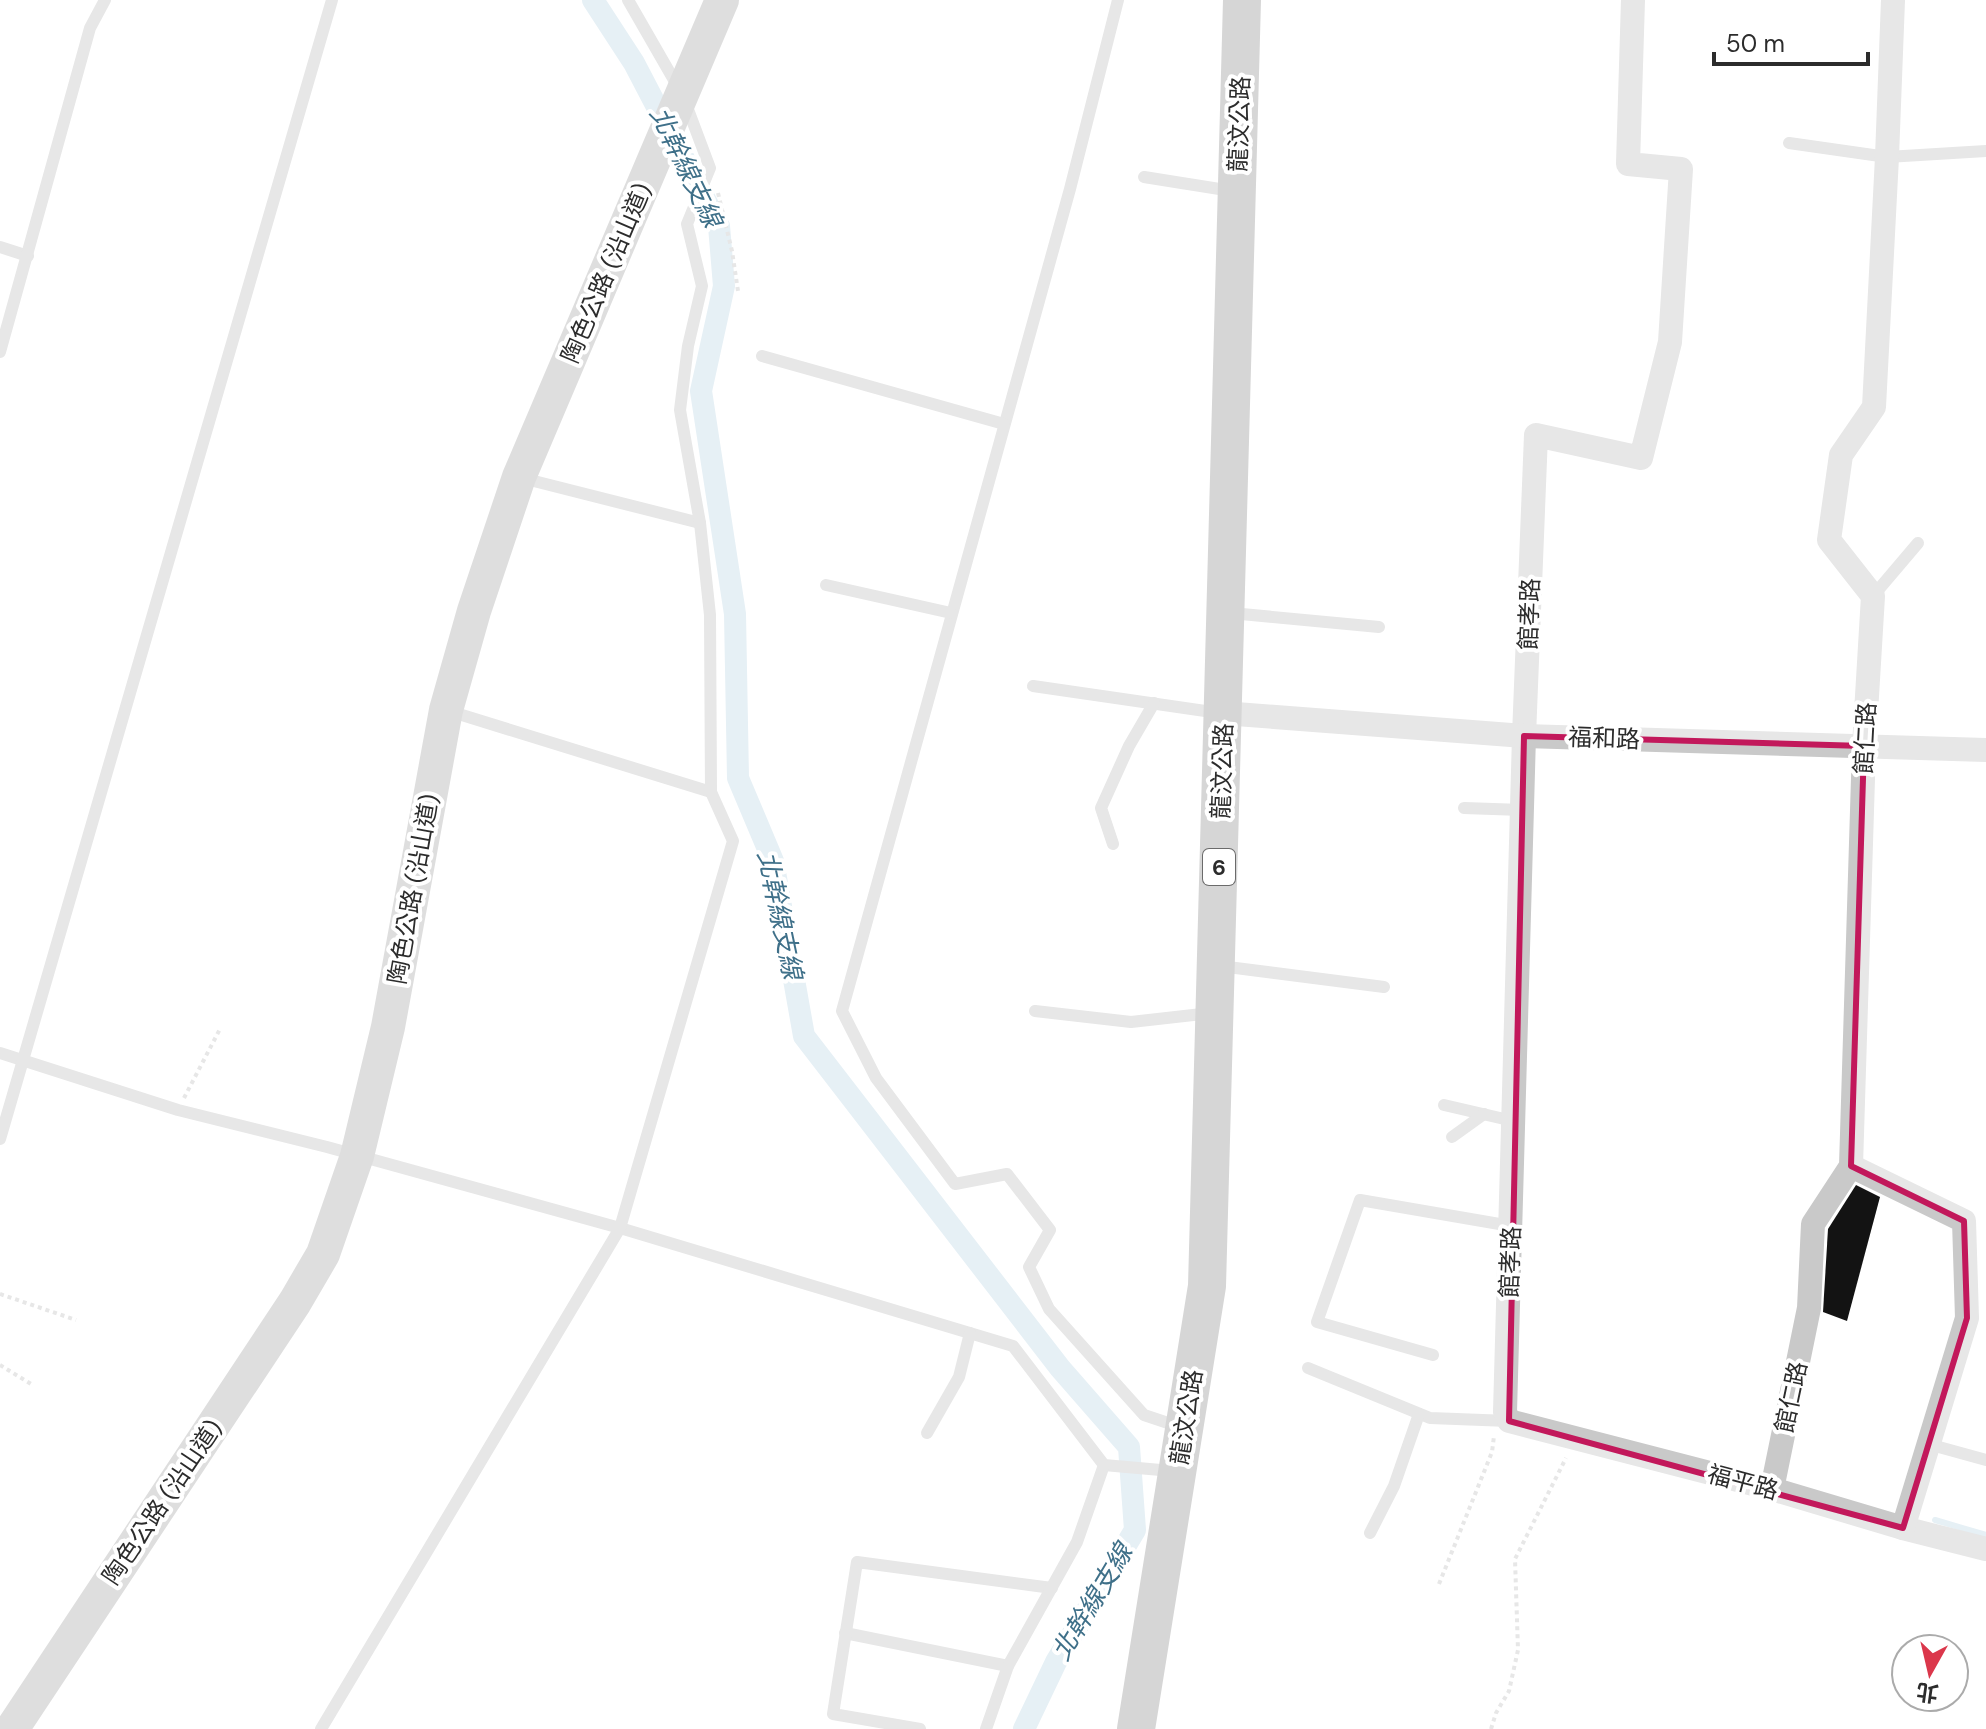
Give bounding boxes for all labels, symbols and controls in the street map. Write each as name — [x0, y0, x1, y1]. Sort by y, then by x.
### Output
scale bar — [1714, 16, 1868, 66]
text: 50 m — [1726, 28, 1785, 59]
street label: 龍汶公路 — [1222, 75, 1256, 173]
water label: 北幹線支線 — [642, 101, 731, 236]
street label: 陶色公路 (沿山道) — [554, 178, 658, 368]
street label: 館孝路 — [1512, 577, 1546, 651]
street label: 館仁路 — [1848, 701, 1882, 775]
street label: 福和路 — [1567, 721, 1641, 755]
street label: 龍汶公路 — [1205, 722, 1239, 820]
street label: 陶色公路 (沿山道) — [381, 792, 445, 986]
water label: 北幹線支線 — [750, 848, 811, 985]
road number: 6 — [1203, 849, 1235, 885]
street label: 館孝路 — [1493, 1225, 1527, 1299]
street label: 館仁路 — [1768, 1359, 1814, 1435]
street label: 龍汶公路 — [1163, 1367, 1209, 1467]
street label: 陶色公路 (沿山道) — [95, 1414, 229, 1590]
street label: 福平路 — [1704, 1458, 1782, 1506]
water label: 北幹線支線 — [1044, 1535, 1142, 1666]
north arrow — [1890, 1633, 1970, 1713]
text: 北 — [1914, 1676, 1940, 1708]

